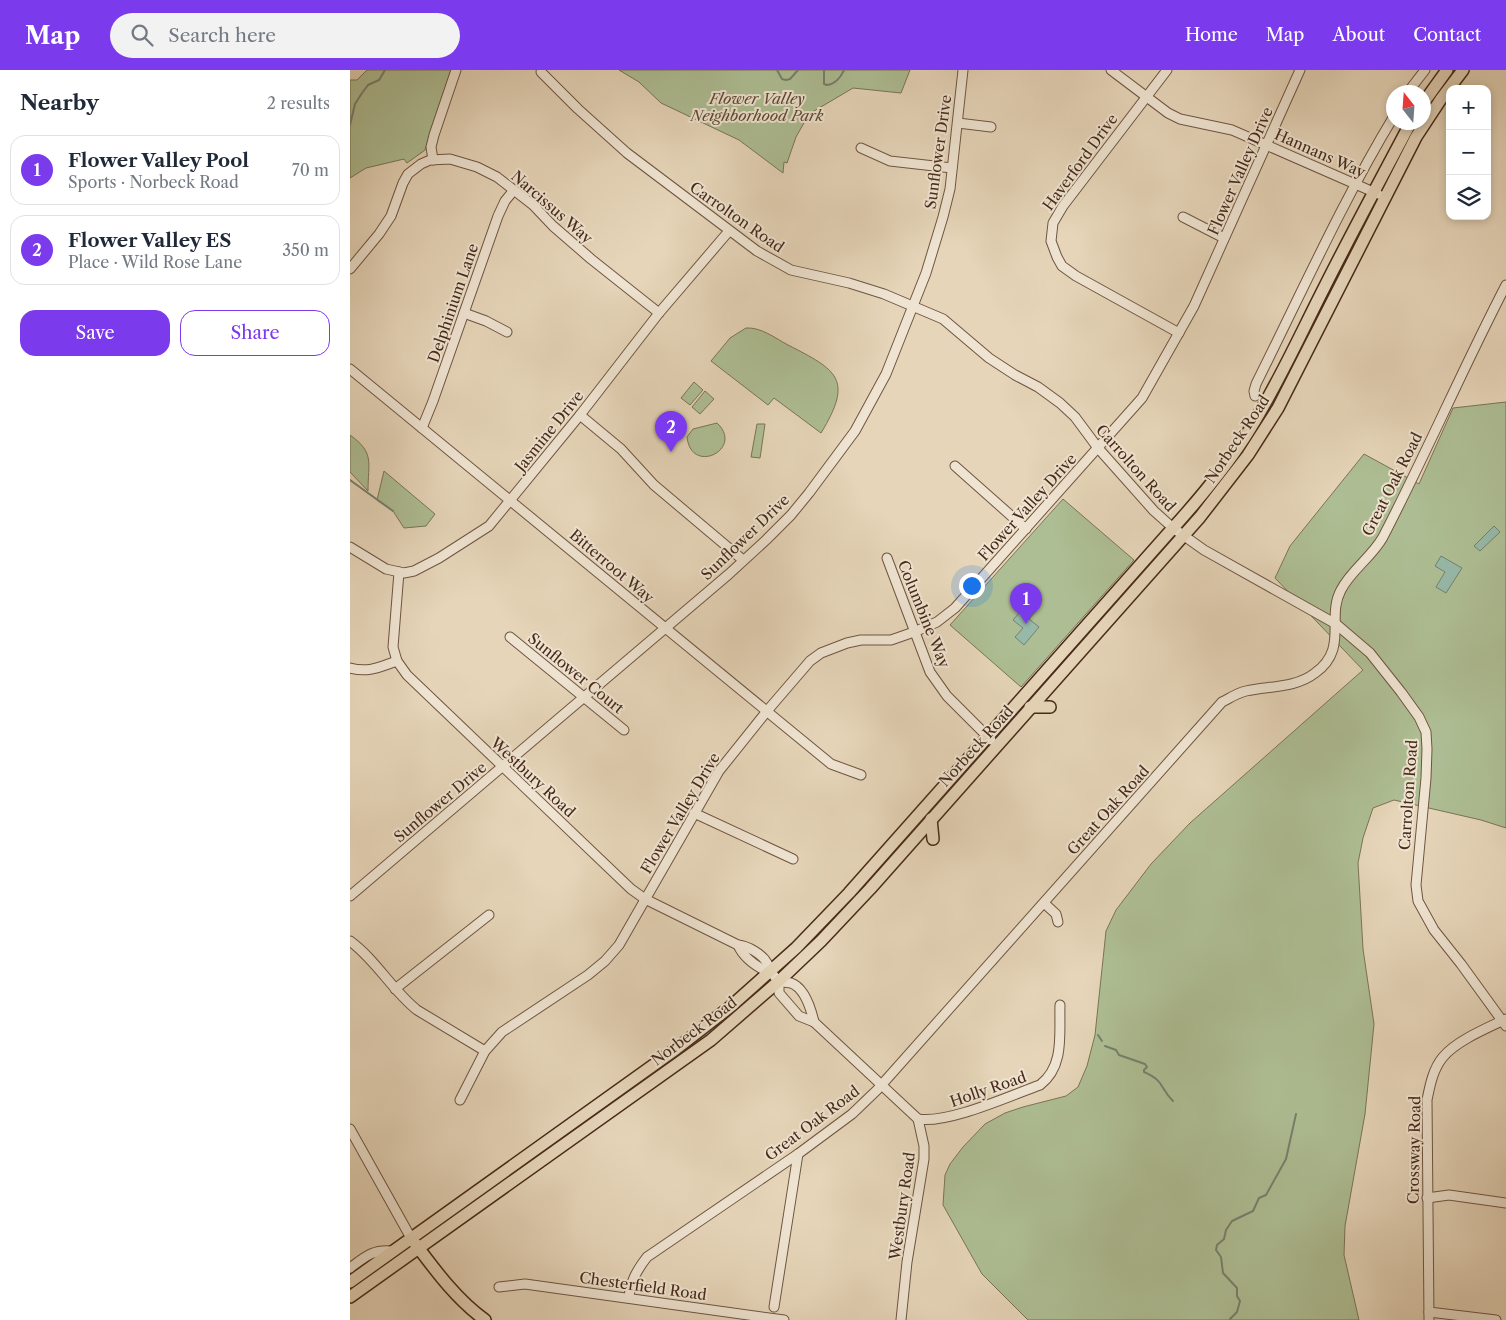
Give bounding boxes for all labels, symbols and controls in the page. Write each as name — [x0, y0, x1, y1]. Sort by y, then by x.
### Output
search box — [110, 13, 460, 58]
text: Map — [25, 21, 80, 50]
icon: search — [128, 21, 156, 49]
text: Search here — [168, 24, 276, 47]
text: Home — [1185, 24, 1238, 46]
text: Map — [1266, 24, 1304, 46]
text: About — [1332, 24, 1385, 46]
text: Contact — [1413, 24, 1481, 46]
north arrow — [1386, 85, 1431, 130]
map controls — [1446, 85, 1491, 220]
button: + — [1446, 85, 1491, 130]
park label: Flower Valley Neighborhood Park — [690, 89, 824, 125]
text: Nearby — [20, 90, 99, 115]
text: 2 results — [267, 93, 330, 113]
street label: Sunflower Drive — [921, 94, 955, 210]
street label: Flower Valley Drive — [1203, 104, 1277, 238]
street label: Haverford Drive — [1038, 110, 1122, 214]
street label: Hannans Way — [1272, 124, 1369, 182]
button: − — [1446, 130, 1491, 175]
text: Flower Valley Pool — [68, 149, 249, 172]
text: 1 — [33, 160, 41, 180]
text: 70 m — [292, 160, 329, 180]
street label: Narcissus Way — [507, 166, 597, 248]
text: Sports · Norbeck Road — [68, 172, 239, 192]
button: layers — [1446, 175, 1491, 220]
street label: Carrolton Road — [686, 178, 788, 256]
text: Flower Valley ES — [68, 229, 231, 252]
text: 2 — [32, 240, 42, 260]
text: 350 m — [282, 240, 329, 260]
street label: Delphinium Lane — [424, 241, 482, 365]
text: Place · Wild Rose Lane — [68, 252, 242, 272]
button: Save — [20, 310, 170, 356]
button: Share — [180, 310, 330, 356]
street label: Jasmine Drive — [509, 387, 587, 477]
street label: Norbeck Road — [1201, 391, 1273, 487]
pin: 2 — [655, 411, 687, 452]
street label: Carrolton Road — [1092, 421, 1180, 515]
street label: Great Oak Road — [1358, 429, 1426, 539]
street label: Flower Valley Drive — [974, 449, 1080, 565]
street label: Sunflower Drive — [697, 490, 793, 584]
street label: Bitterroot Way — [566, 525, 659, 607]
street label: Columbine Way — [894, 557, 954, 671]
your location — [959, 573, 985, 599]
pin: 1 — [1010, 583, 1042, 624]
street label: Sunflower Court — [524, 629, 628, 718]
street label: Norbeck Road — [935, 702, 1017, 790]
street label: Westbury Road — [486, 732, 579, 821]
street label: Carrolton Road — [1395, 739, 1421, 851]
street label: Flower Valley Drive — [636, 749, 724, 877]
street label: Sunflower Drive — [390, 758, 490, 846]
street label: Great Oak Road — [1063, 761, 1153, 859]
street label: Norbeck Road — [647, 993, 741, 1069]
street label: Holly Road — [947, 1067, 1029, 1111]
street label: Great Oak Road — [761, 1081, 863, 1165]
street label: Crossway Road — [1404, 1096, 1424, 1204]
street label: Westbury Road — [885, 1151, 919, 1262]
street label: Chesterfield Road — [578, 1268, 708, 1304]

